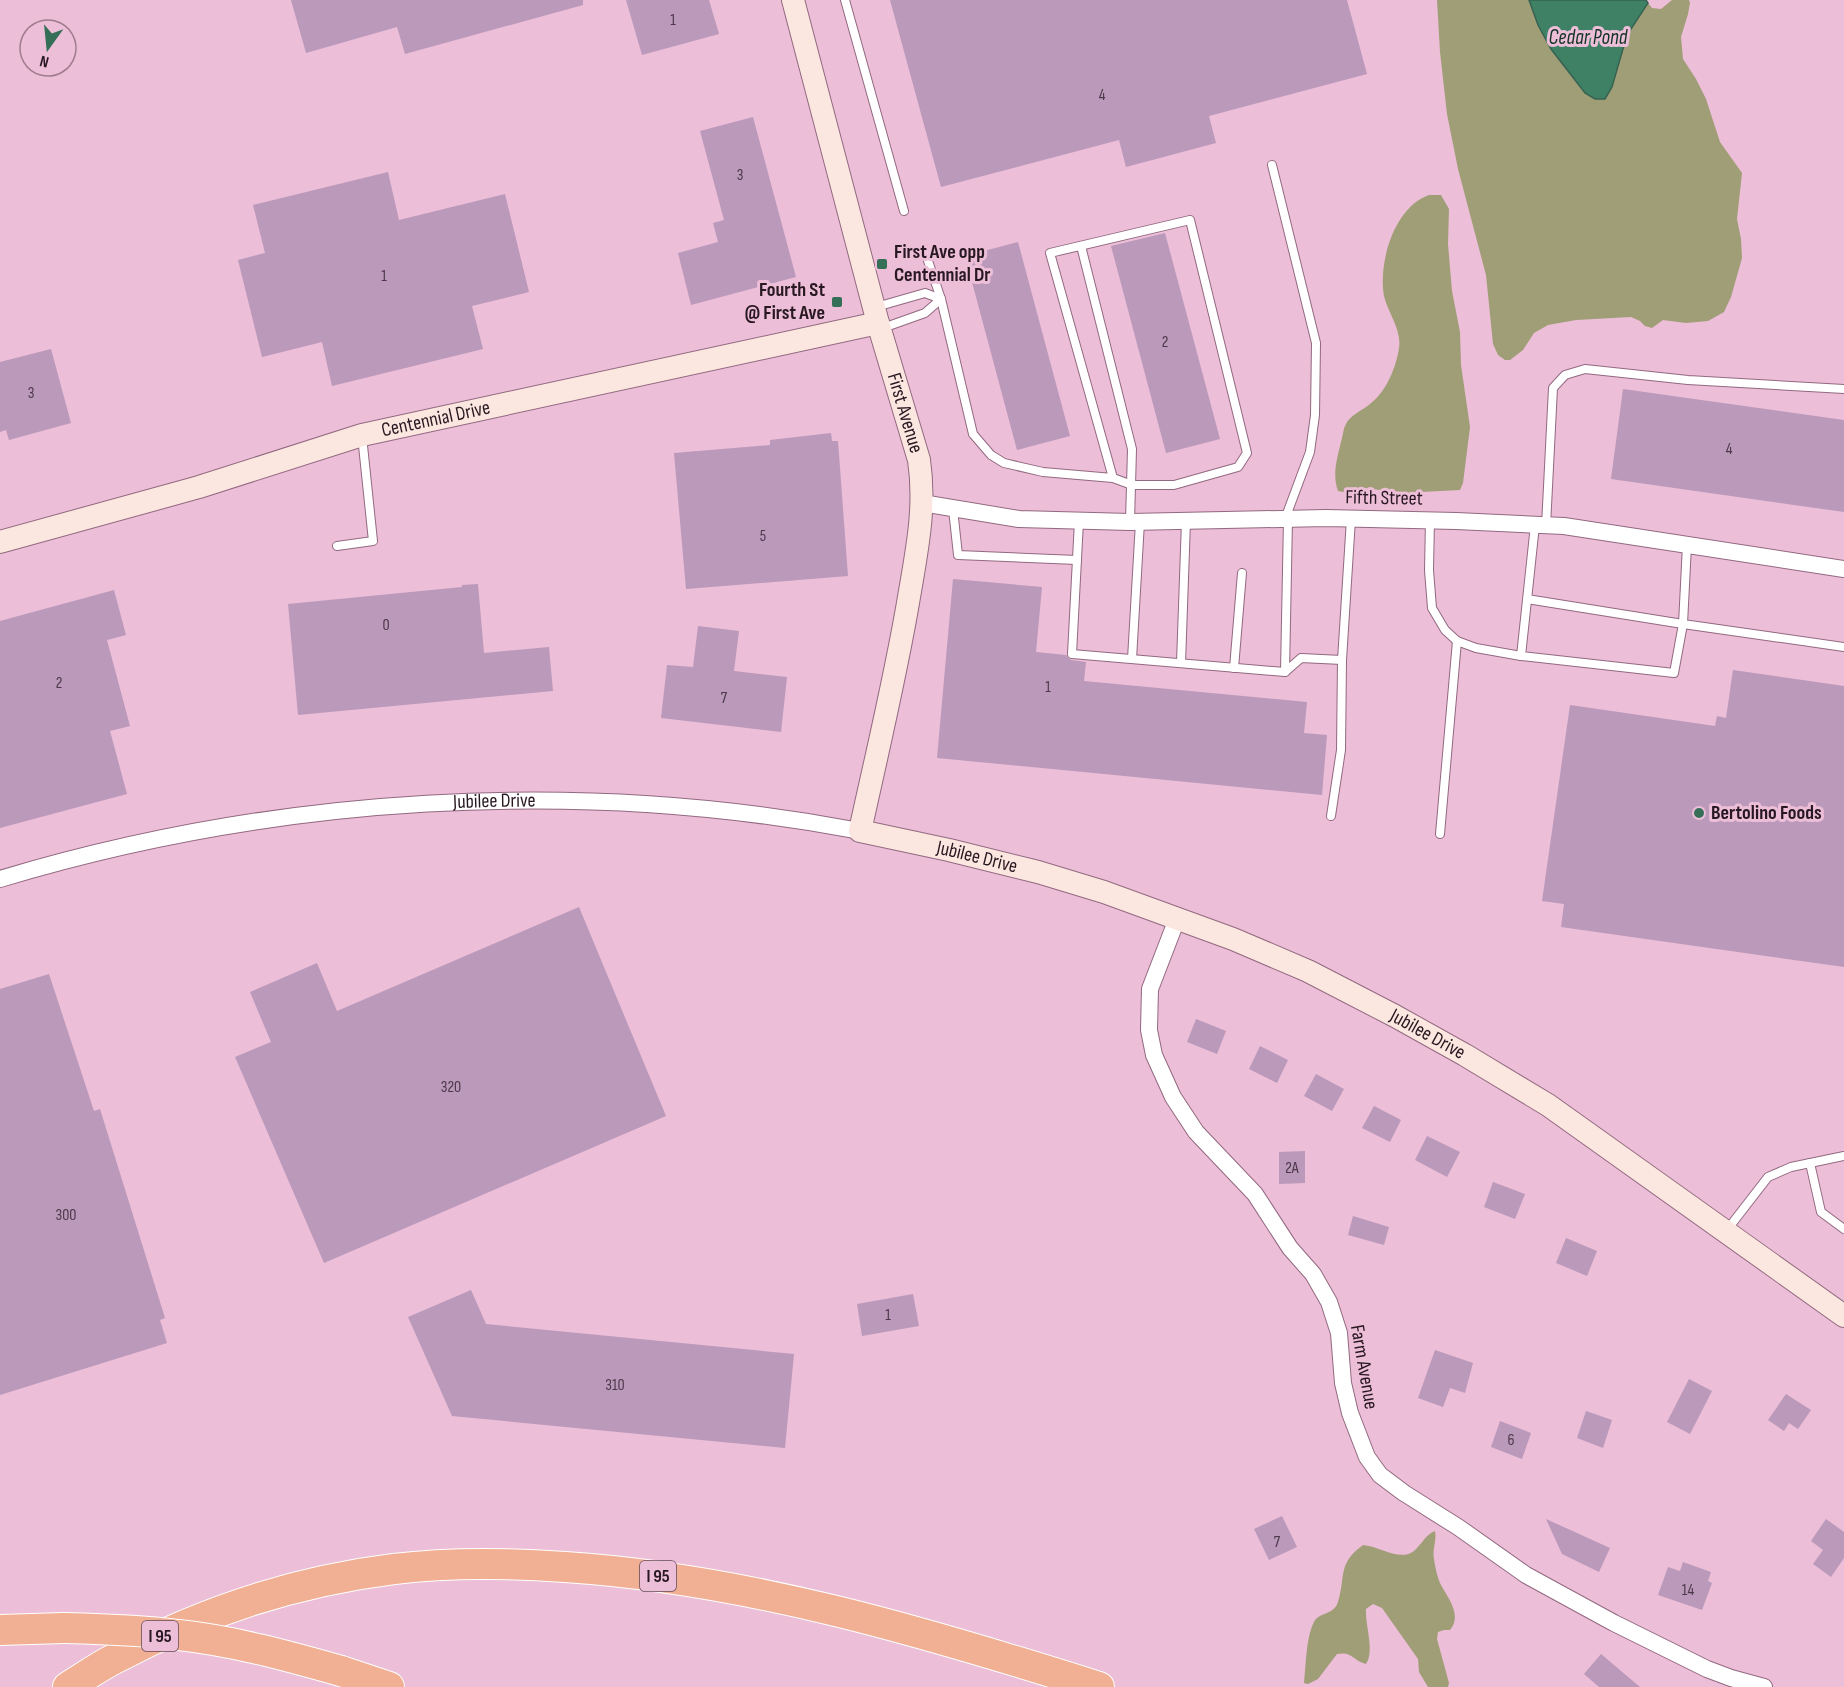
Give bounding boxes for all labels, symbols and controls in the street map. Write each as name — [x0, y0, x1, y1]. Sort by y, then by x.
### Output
house number: 1 — [670, 11, 676, 30]
north arrow — [18, 18, 78, 78]
water label: Cedar Pond — [1549, 25, 1629, 50]
text: N — [38, 51, 51, 71]
house number: 4 — [1099, 86, 1106, 105]
house number: 3 — [737, 166, 743, 185]
place label: First Ave opp Centennial Dr — [894, 240, 990, 287]
marker: First Ave opp Centennial Dr — [875, 257, 889, 271]
house number: 1 — [381, 267, 387, 286]
place label: Fourth St @ First Ave — [745, 278, 825, 325]
marker: Fourth St @ First Ave — [830, 295, 844, 309]
house number: 2 — [1162, 333, 1168, 352]
street label: First Avenue — [882, 370, 928, 456]
house number: 3 — [28, 384, 34, 403]
street label: Centennial Drive — [379, 396, 492, 442]
house number: 4 — [1726, 440, 1733, 459]
street label: Fifth Street — [1345, 485, 1423, 511]
house number: 5 — [760, 527, 766, 546]
house number: 0 — [382, 616, 390, 635]
house number: 2 — [56, 674, 62, 693]
house number: 1 — [1045, 678, 1051, 697]
house number: 7 — [721, 689, 728, 708]
street label: Jubilee Drive — [452, 789, 536, 814]
place label: Bertolino Foods — [1711, 801, 1822, 825]
marker: Bertolino Foods — [1692, 806, 1706, 820]
street label: Jubilee Drive — [933, 835, 1020, 878]
street label: Jubilee Drive — [1385, 1003, 1470, 1065]
house number: 320 — [441, 1078, 461, 1097]
house number: 2A — [1285, 1159, 1299, 1178]
house number: 300 — [56, 1206, 76, 1225]
house number: 1 — [885, 1306, 891, 1325]
street label: Farm Avenue — [1345, 1323, 1383, 1411]
house number: 310 — [605, 1376, 625, 1395]
house number: 6 — [1507, 1431, 1515, 1450]
house number: 7 — [1274, 1533, 1281, 1552]
road number: I 95 — [640, 1561, 676, 1591]
house number: 14 — [1682, 1581, 1694, 1600]
road number: I 95 — [142, 1621, 178, 1651]

